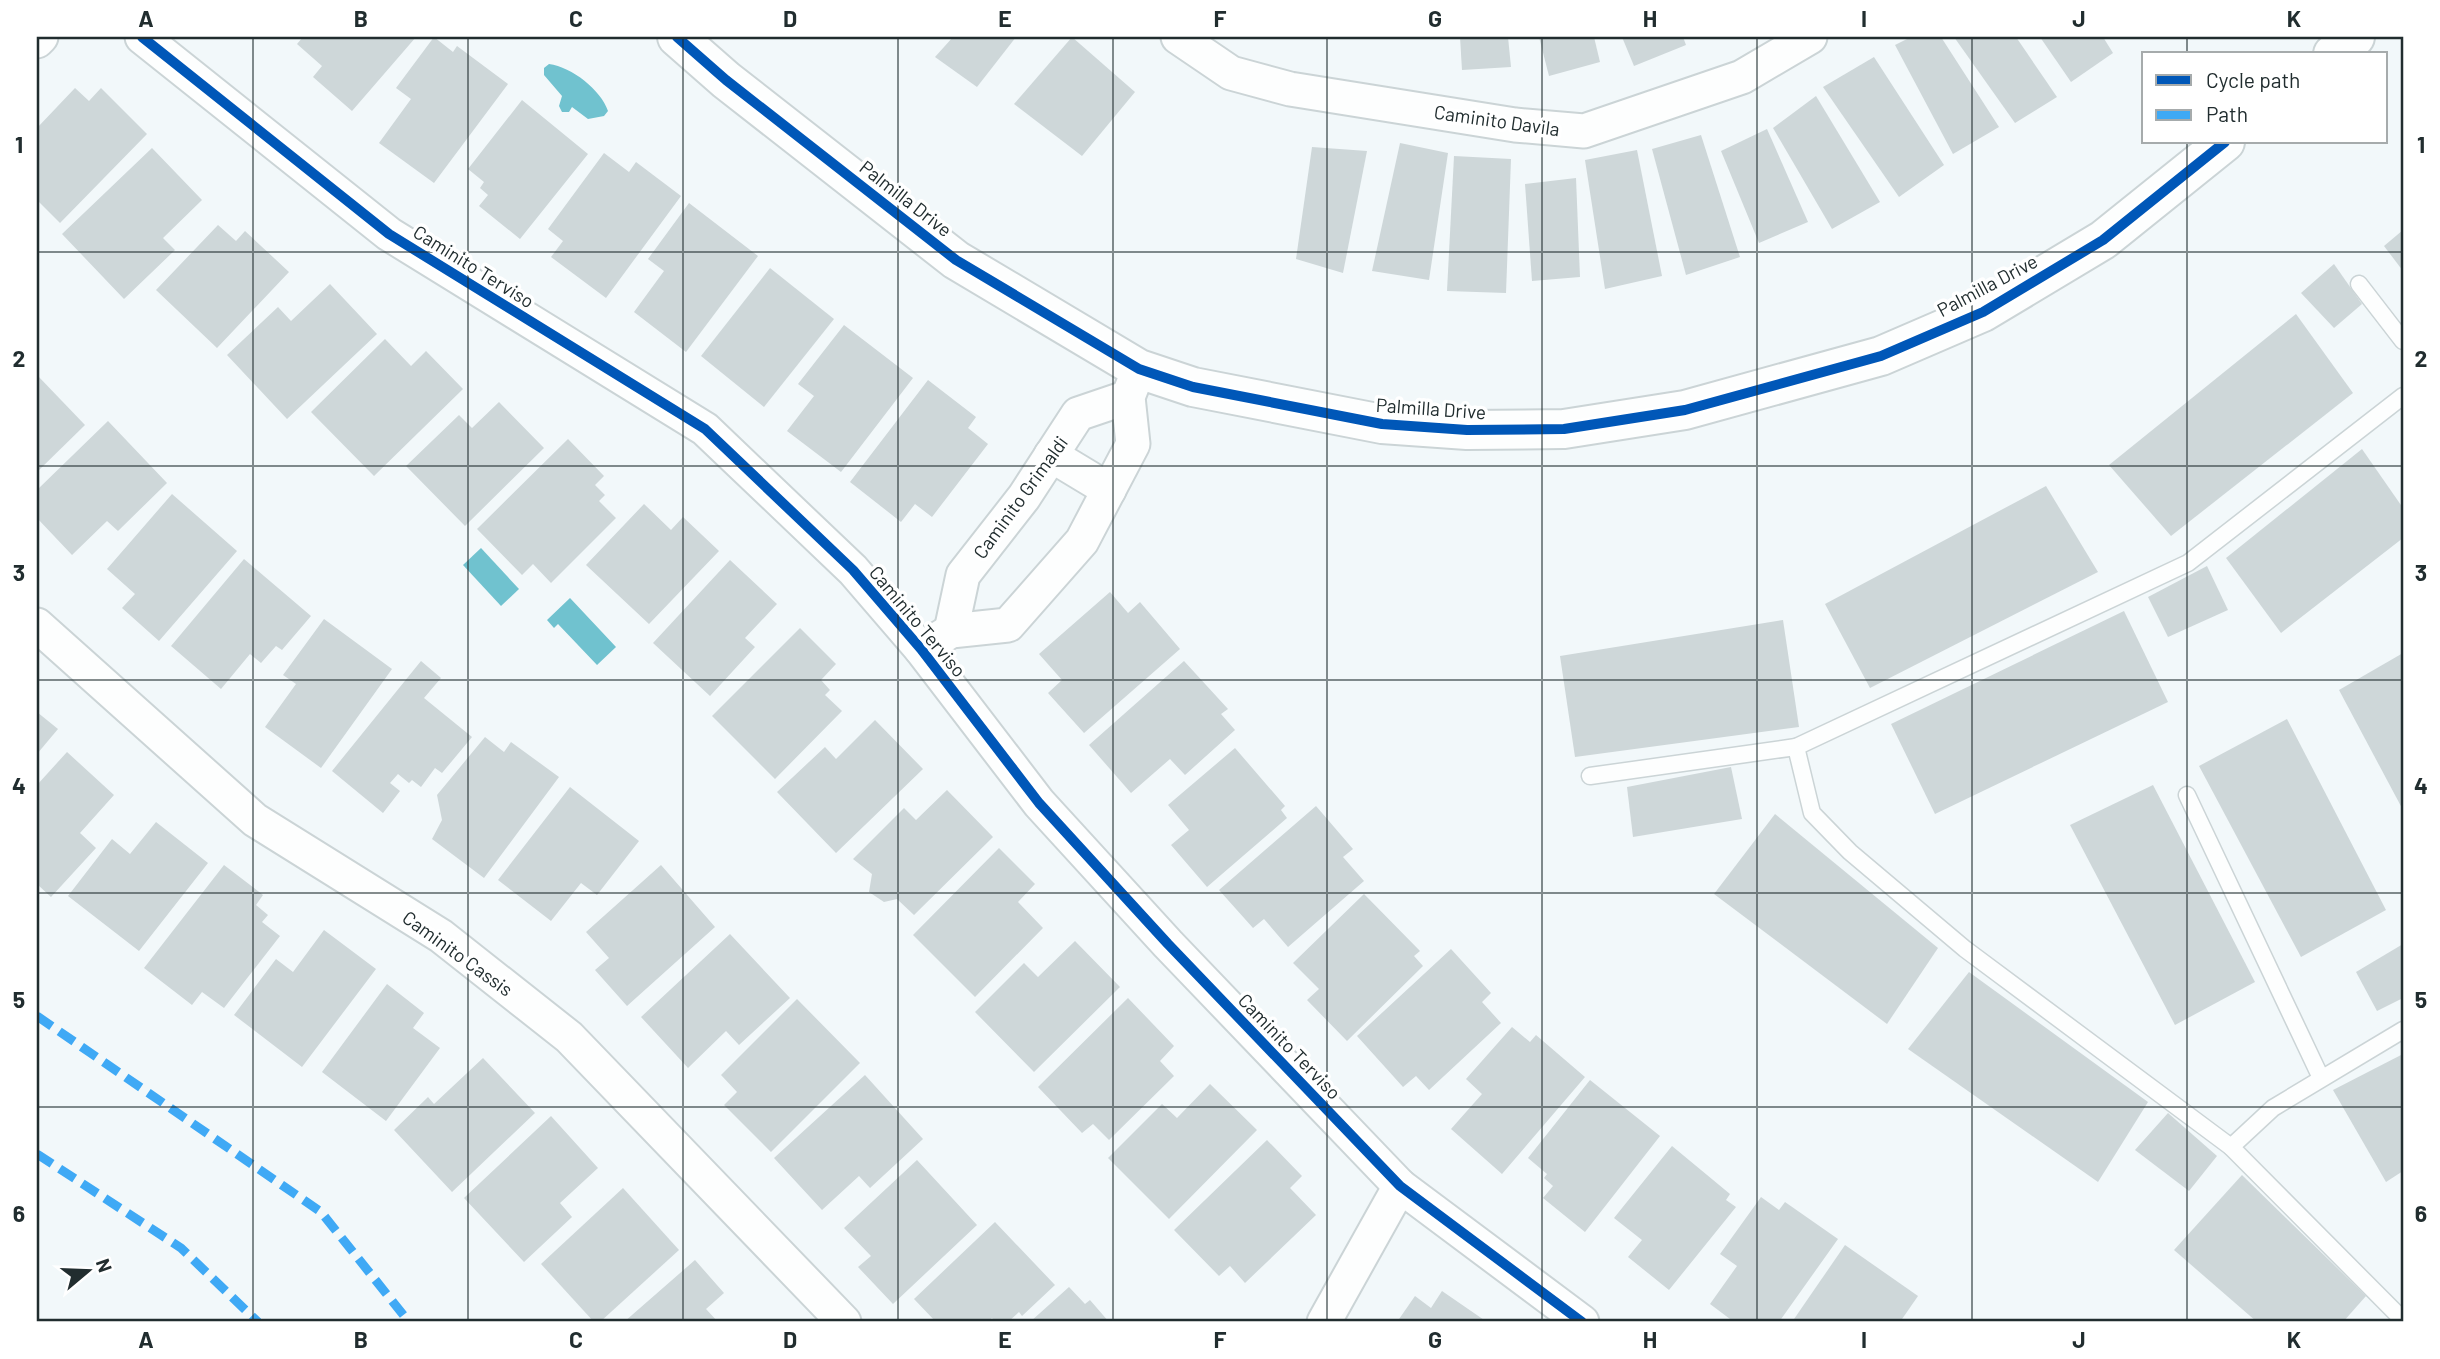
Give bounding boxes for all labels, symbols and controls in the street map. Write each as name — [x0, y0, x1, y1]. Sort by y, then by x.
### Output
text: A — [138, 4, 154, 32]
text: B — [354, 4, 368, 32]
text: C — [569, 4, 583, 32]
text: D — [783, 4, 797, 32]
text: E — [998, 4, 1012, 32]
text: F — [1214, 4, 1227, 32]
text: G — [1428, 4, 1442, 32]
text: H — [1643, 4, 1657, 32]
text: I — [1861, 4, 1867, 32]
text: J — [2072, 4, 2086, 32]
text: K — [2287, 4, 2301, 32]
legend — [2142, 52, 2388, 144]
text: Cycle path — [2206, 67, 2300, 92]
street label: Caminito Davila — [1433, 100, 1561, 140]
text: Path — [2206, 101, 2248, 126]
text: 1 — [15, 130, 23, 158]
text: 1 — [2417, 130, 2425, 158]
street label: Palmilla Drive — [855, 155, 957, 241]
street label: Caminito Terviso — [409, 220, 539, 312]
street label: Palmilla Drive — [1933, 249, 2041, 321]
text: 2 — [13, 344, 25, 372]
text: 2 — [2415, 344, 2427, 372]
street label: Palmilla Drive — [1375, 393, 1487, 423]
street label: Caminito Grimaldi — [968, 431, 1072, 563]
text: 3 — [13, 558, 25, 586]
text: 3 — [2415, 558, 2427, 586]
street label: Caminito Terviso — [865, 561, 971, 681]
text: 4 — [12, 771, 26, 799]
text: 4 — [2414, 771, 2428, 799]
street label: Caminito Cassis — [398, 905, 518, 1001]
text: 5 — [13, 985, 25, 1013]
text: 5 — [2415, 985, 2427, 1013]
street label: Caminito Terviso — [1234, 988, 1346, 1104]
text: 6 — [13, 1199, 25, 1227]
text: 6 — [2415, 1199, 2427, 1227]
north arrow — [52, 1236, 122, 1306]
text: N — [92, 1256, 117, 1275]
text: A — [138, 1325, 154, 1353]
text: B — [354, 1325, 368, 1353]
text: C — [569, 1325, 583, 1353]
text: D — [783, 1325, 797, 1353]
text: E — [998, 1325, 1012, 1353]
text: F — [1214, 1325, 1227, 1353]
text: G — [1428, 1325, 1442, 1353]
text: H — [1643, 1325, 1657, 1353]
text: I — [1861, 1325, 1867, 1353]
text: J — [2072, 1325, 2086, 1353]
text: K — [2287, 1325, 2301, 1353]

